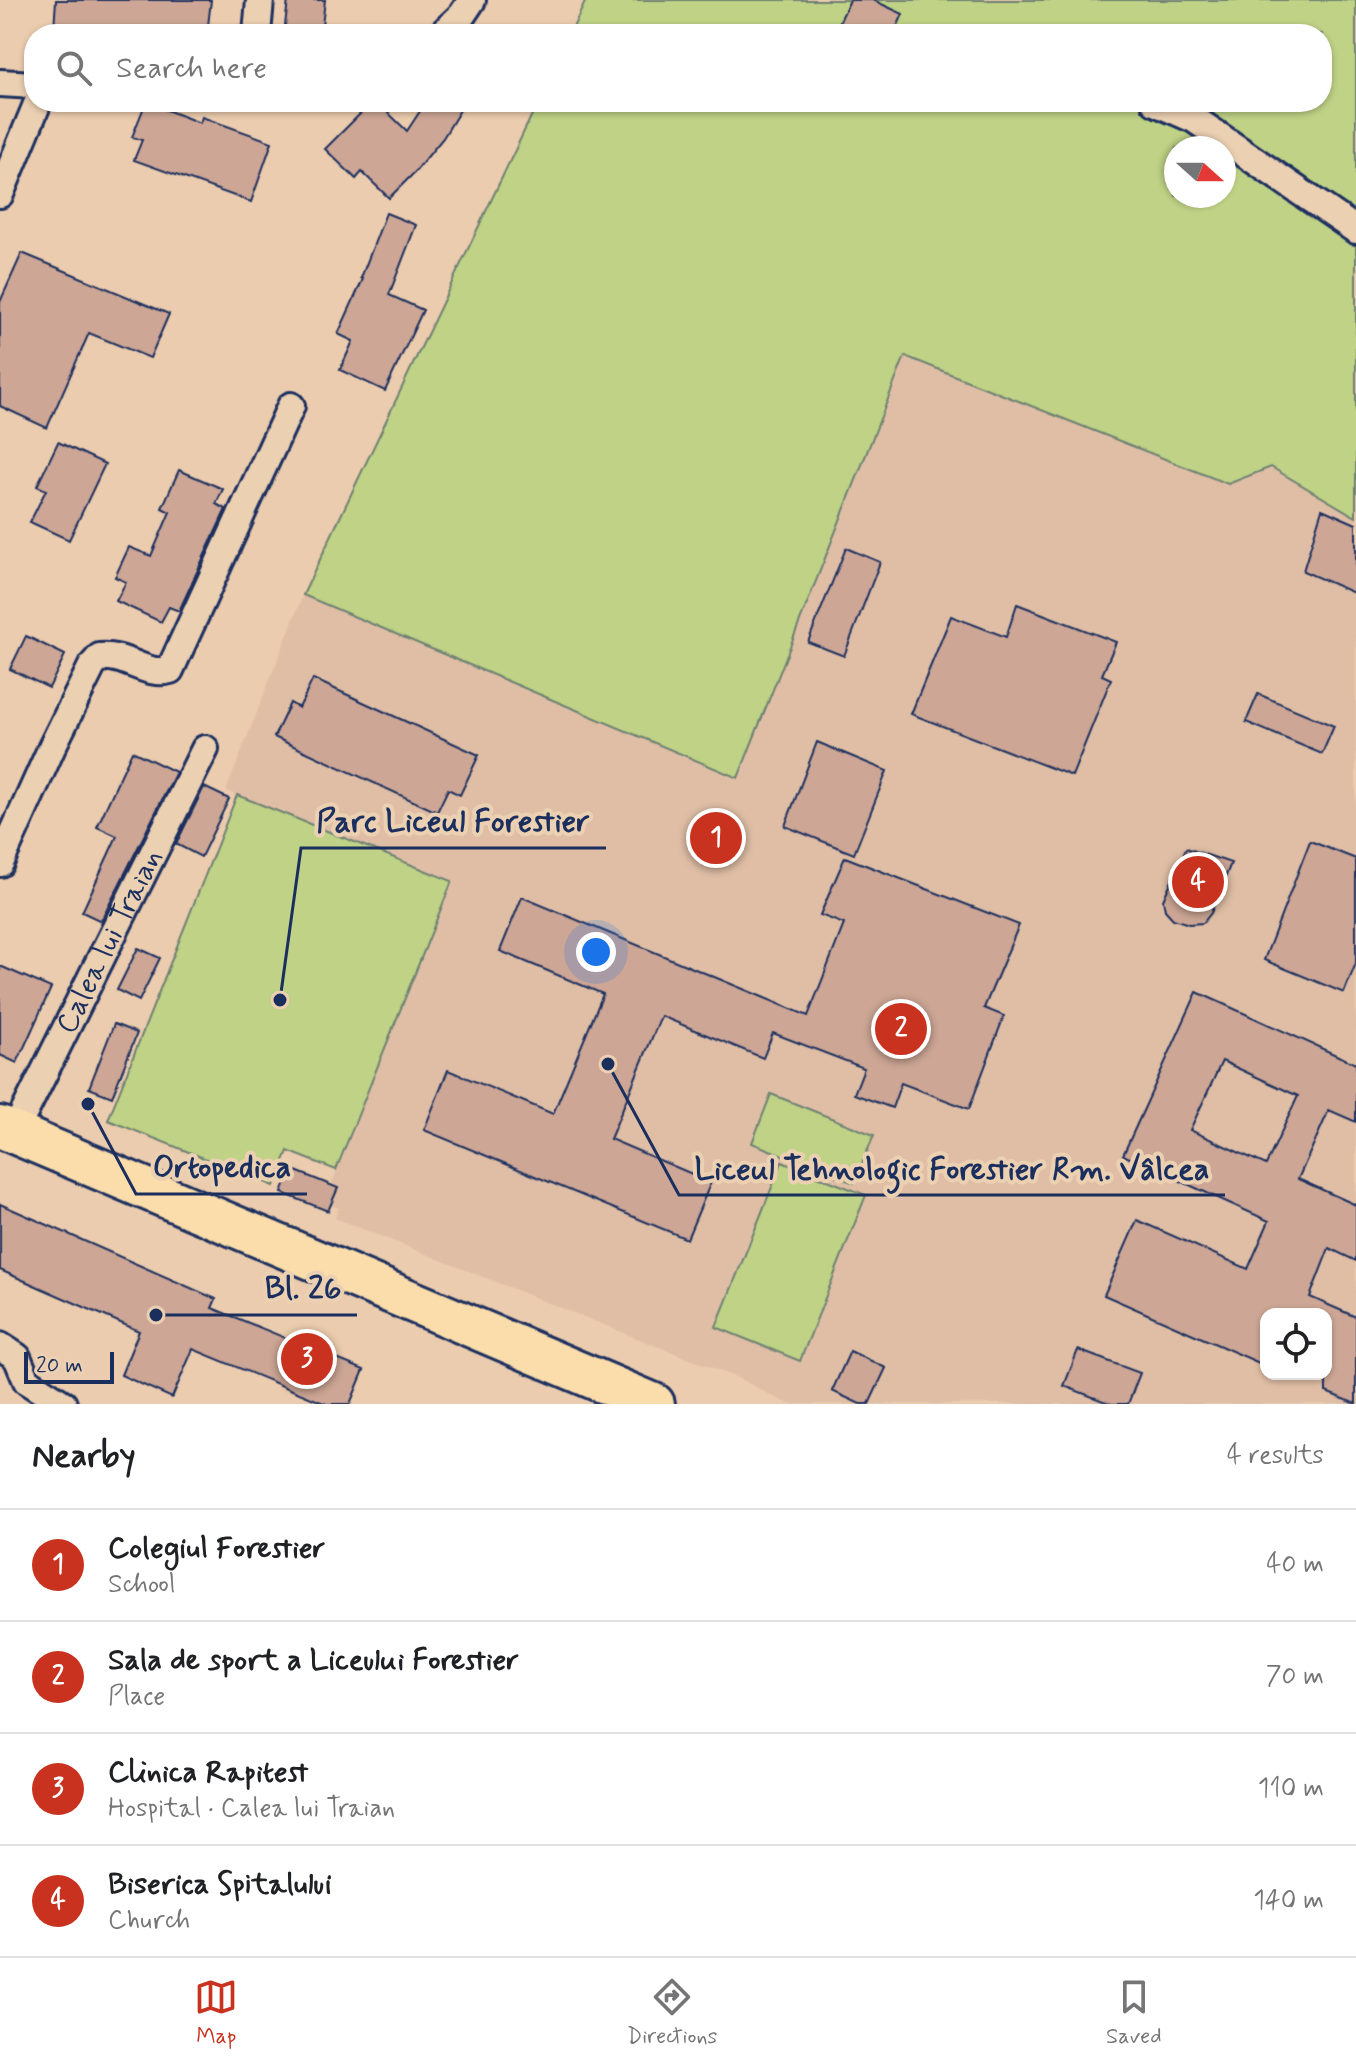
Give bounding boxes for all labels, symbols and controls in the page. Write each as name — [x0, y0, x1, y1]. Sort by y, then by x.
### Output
search box — [24, 24, 1332, 112]
icon: search — [52, 46, 96, 90]
text: Search here — [116, 49, 267, 88]
north arrow — [1164, 136, 1236, 208]
callout: Parc Liceul Forestier — [301, 792, 606, 848]
text: Parc Liceul Forestier — [316, 801, 590, 843]
pin: 1 — [690, 808, 742, 868]
street label: Calea lui Traian — [47, 843, 172, 1040]
pin: 4 — [1172, 852, 1224, 912]
your location — [576, 932, 616, 972]
pin: 2 — [875, 999, 927, 1059]
callout: Ortopedica — [136, 1138, 307, 1194]
callout: Liceul Tehnologic Forestier Rm. Vâlcea — [679, 1139, 1225, 1195]
text: Ortopedica — [153, 1147, 291, 1189]
text: Liceul Tehnologic Forestier Rm. Vâlcea — [695, 1149, 1209, 1195]
callout: Bl. 26 — [249, 1259, 357, 1315]
text: Bl. 26 — [265, 1268, 341, 1310]
map controls — [1260, 1308, 1332, 1380]
button: locate — [1260, 1308, 1332, 1380]
pin: 3 — [281, 1329, 333, 1389]
scale bar — [24, 1348, 114, 1384]
text: 20 m — [36, 1352, 83, 1380]
text: Nearby — [32, 1434, 136, 1479]
text: 4 results — [1227, 1439, 1324, 1473]
text: Colegiul Forestier — [108, 1529, 325, 1568]
text: 1 — [52, 1548, 64, 1582]
text: 40 m — [1266, 1548, 1324, 1582]
text: School — [108, 1568, 175, 1602]
text: Sala de sport a Liceului Forestier — [108, 1641, 519, 1680]
text: 2 — [52, 1660, 64, 1694]
text: 70 m — [1266, 1660, 1324, 1694]
text: Place — [108, 1680, 165, 1714]
text: Clinica Rapitest — [108, 1753, 308, 1792]
text: 3 — [52, 1772, 64, 1806]
text: 110 m — [1258, 1772, 1324, 1806]
text: Hospital · Calea lui Traian — [108, 1792, 395, 1826]
text: Biserica Spitalului — [108, 1865, 332, 1904]
text: 4 — [50, 1884, 66, 1918]
text: 140 m — [1253, 1884, 1324, 1918]
text: Church — [108, 1904, 190, 1938]
tab: Map — [194, 1975, 238, 2051]
tab: Directions — [627, 1975, 717, 2051]
tab: Saved — [1106, 1975, 1162, 2051]

